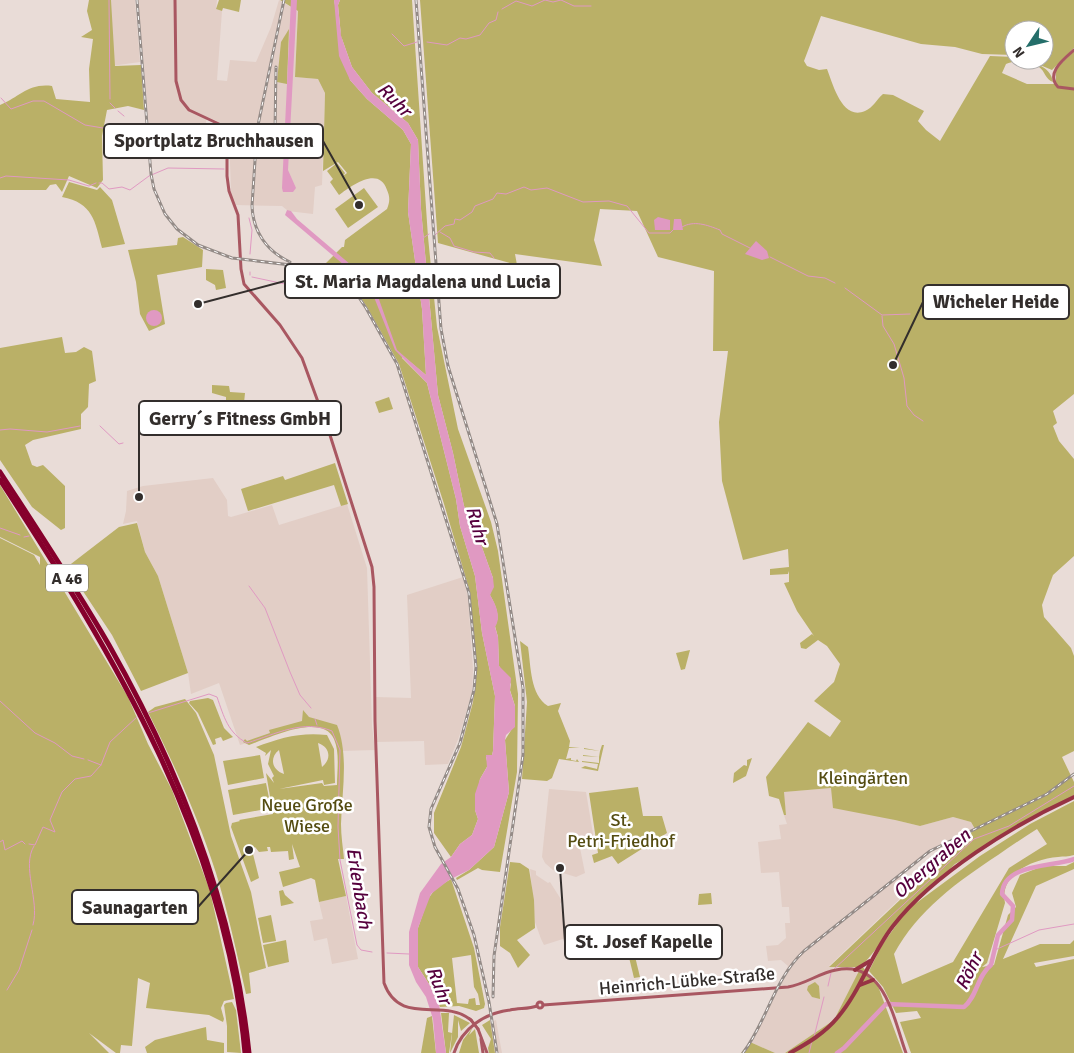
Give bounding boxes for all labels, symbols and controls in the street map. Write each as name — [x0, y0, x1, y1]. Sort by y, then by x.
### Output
north arrow — [1004, 20, 1054, 70]
text: N — [1009, 43, 1029, 61]
water label: Ruhr — [372, 78, 419, 124]
callout: Sportplatz Bruchhausen — [104, 124, 323, 158]
text: Sportplatz Bruchhausen — [114, 129, 314, 153]
callout: St. Maria Magdalena und Lucia — [285, 264, 560, 298]
text: St. Maria Magdalena und Lucia — [295, 270, 551, 294]
callout: Wicheler Heide — [923, 285, 1069, 319]
text: Wicheler Heide — [933, 290, 1059, 314]
callout: Gerry´s Fitness GmbH — [139, 401, 341, 435]
text: Gerry´s Fitness GmbH — [149, 407, 331, 431]
water label: Ruhr — [460, 503, 495, 550]
road number: A 46 — [46, 564, 88, 592]
park label: Kleingärten — [818, 767, 908, 789]
park label: Neue Große Wiese — [261, 794, 353, 837]
park label: St. Petri-Friedhof — [567, 809, 676, 852]
water label: Obergraben — [888, 823, 976, 904]
water label: Erlenbach — [341, 846, 377, 931]
callout: Saunagarten — [72, 890, 198, 924]
text: Saunagarten — [82, 896, 188, 920]
callout: St. Josef Kapelle — [565, 925, 722, 959]
text: St. Josef Kapelle — [575, 930, 713, 954]
water label: Röhr — [950, 946, 989, 994]
street label: Heinrich-Lübke-Straße — [598, 962, 776, 1000]
water label: Ruhr — [421, 963, 458, 1011]

